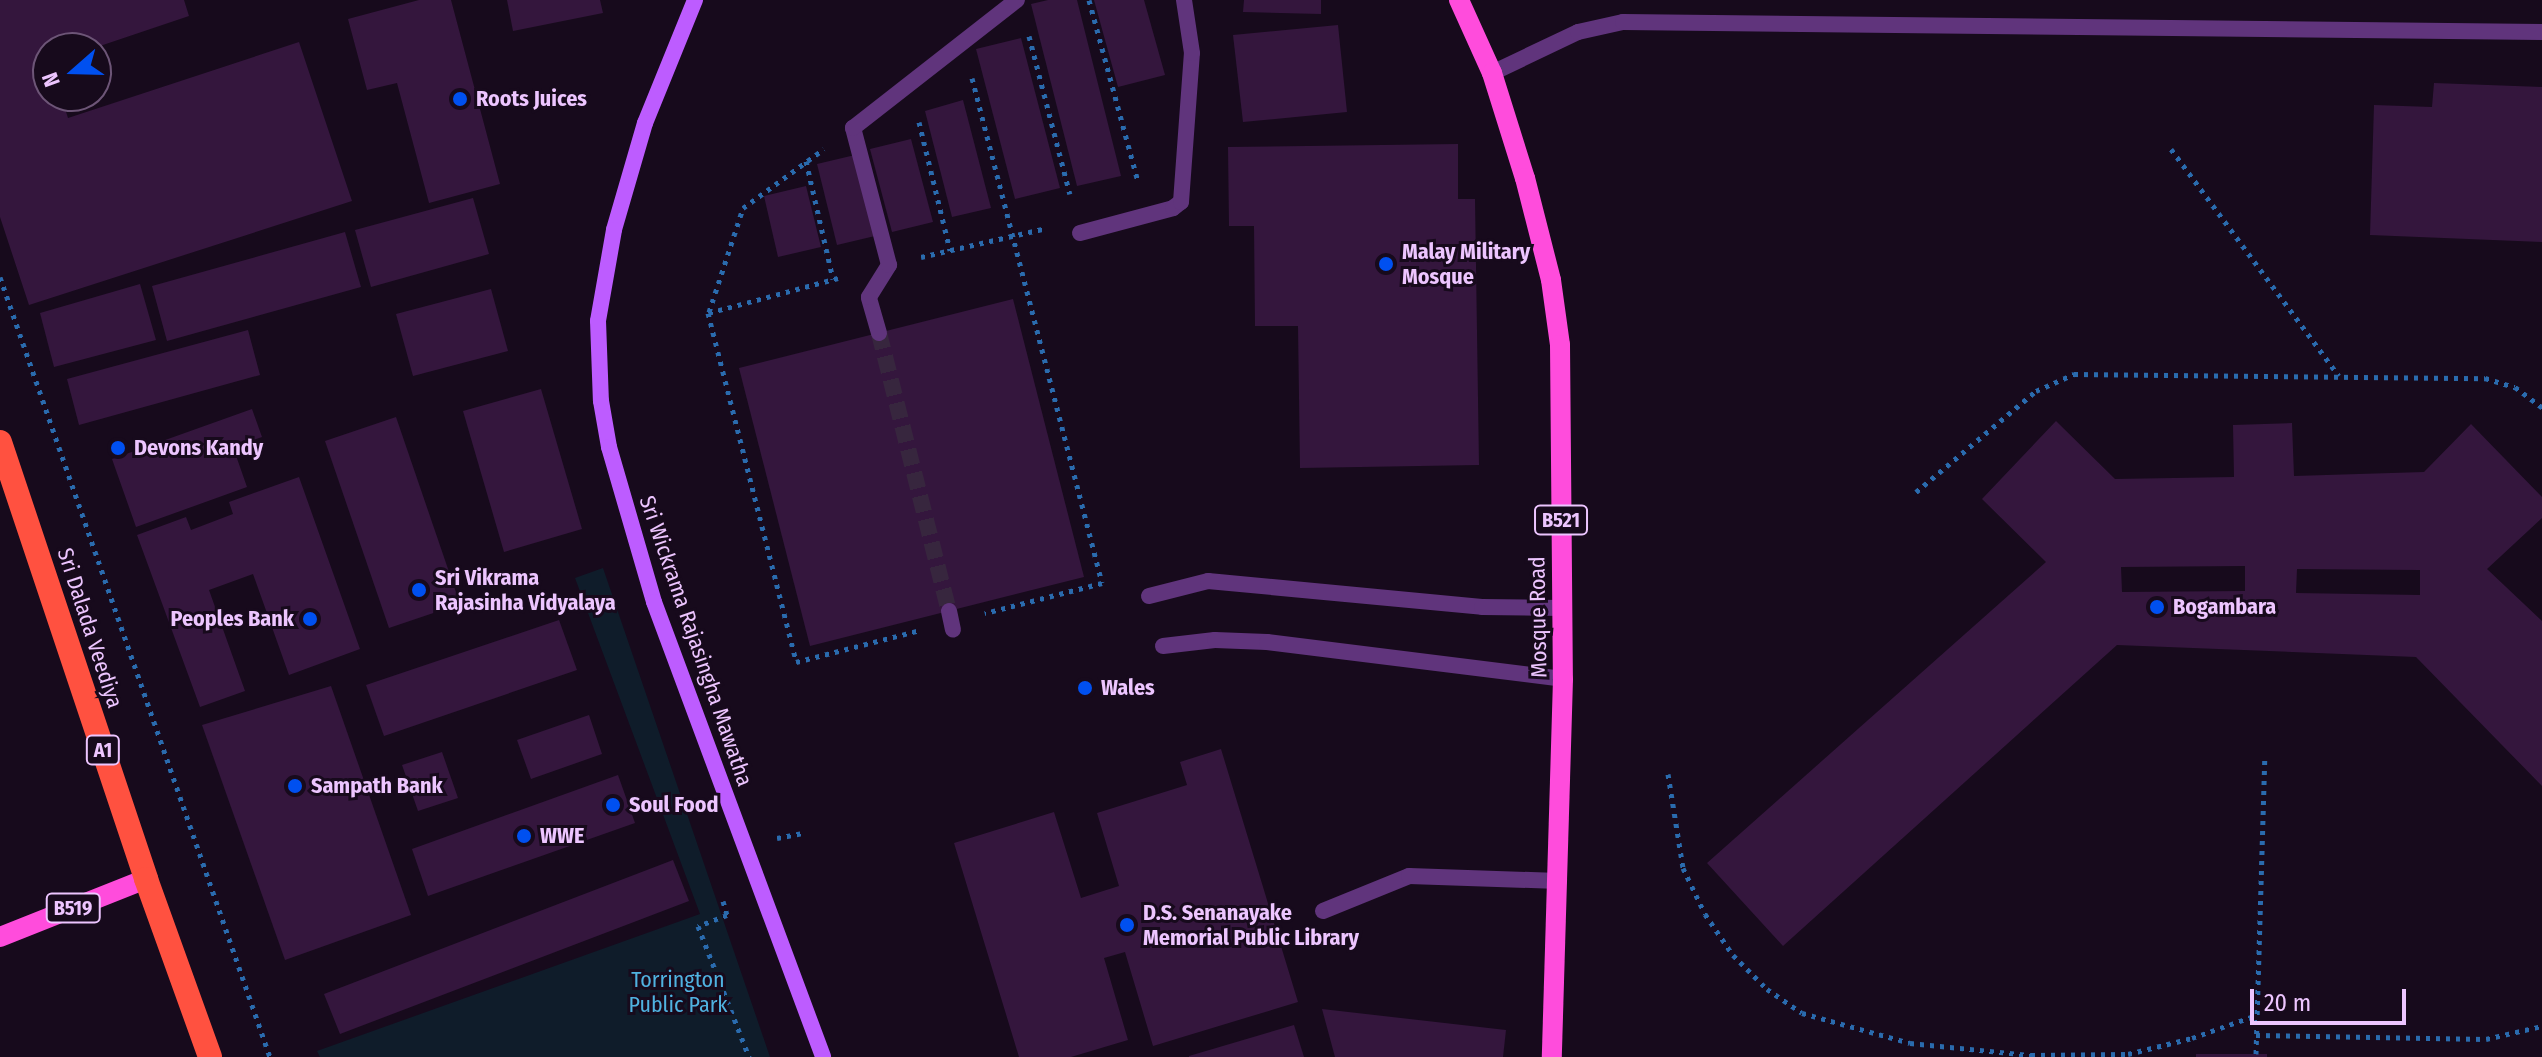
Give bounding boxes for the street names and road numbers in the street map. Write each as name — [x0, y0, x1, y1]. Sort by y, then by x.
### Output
street label: Sri Wickrama Rajasingha Mawatha — [634, 492, 758, 790]
road number: B521 — [1533, 504, 1589, 536]
street label: Sri Dalada Veediya — [52, 545, 128, 711]
street label: Mosque Road — [1524, 556, 1552, 678]
road number: A1 — [85, 734, 121, 766]
road number: B519 — [45, 892, 101, 924]

